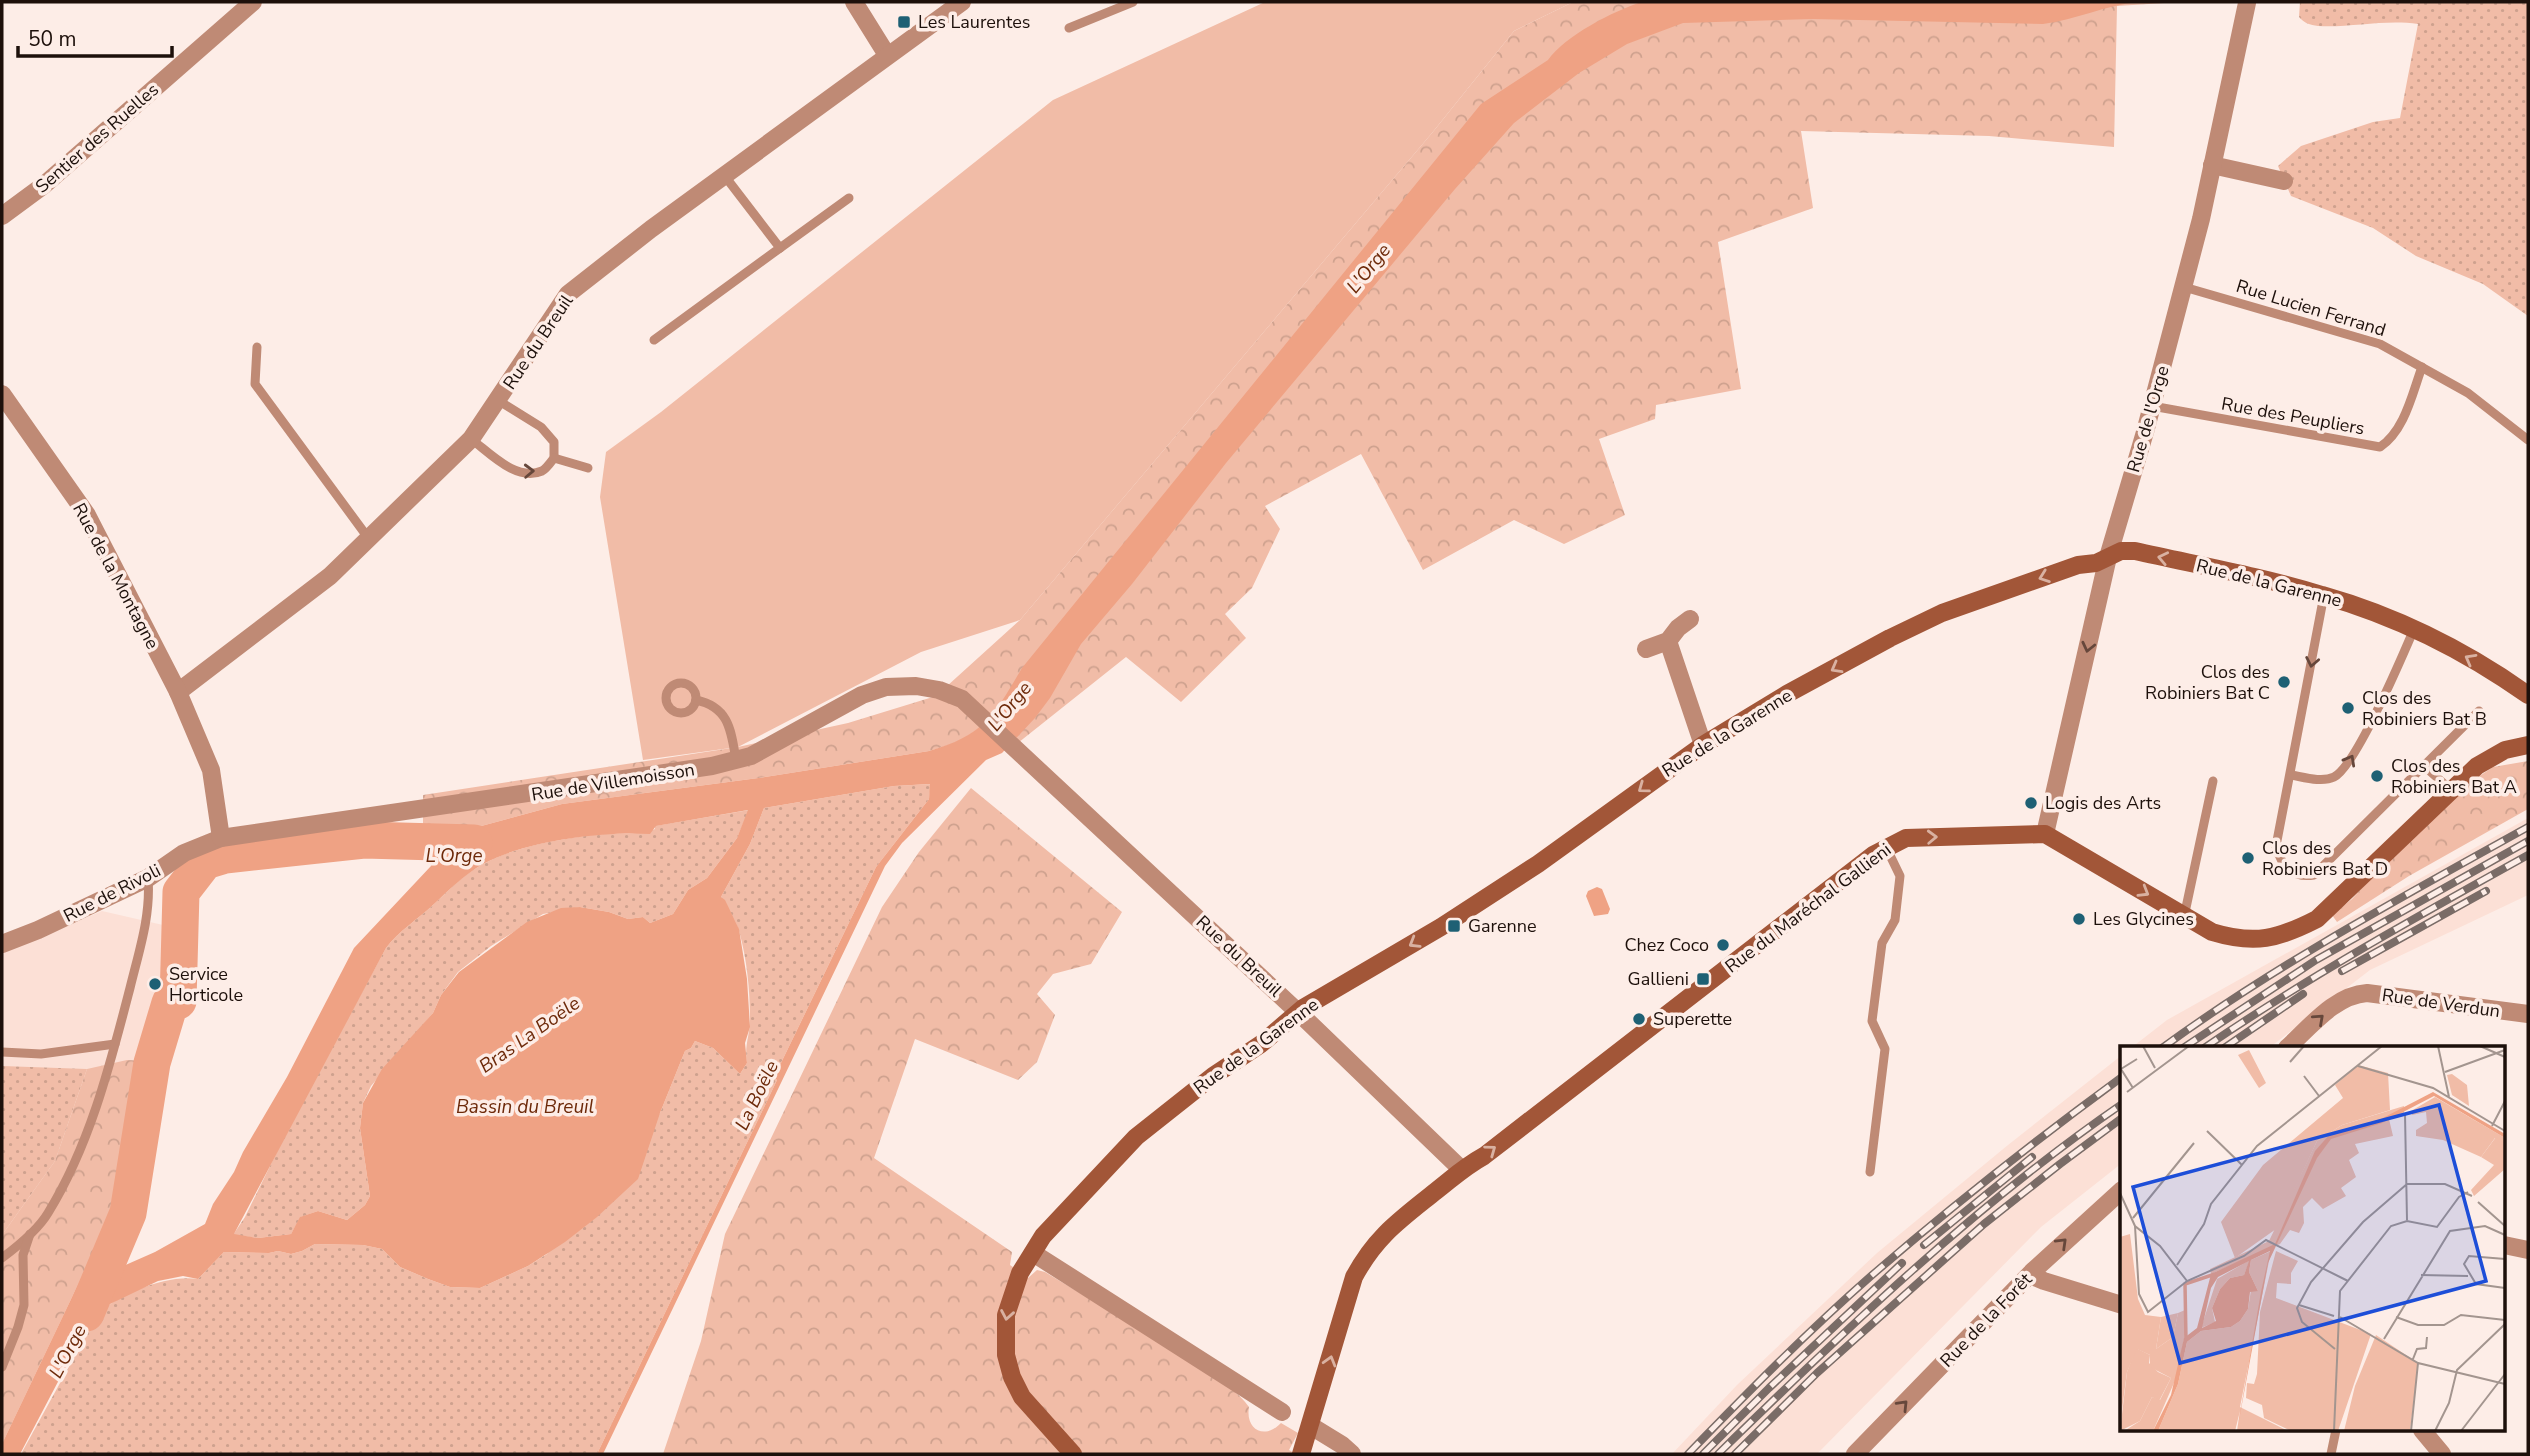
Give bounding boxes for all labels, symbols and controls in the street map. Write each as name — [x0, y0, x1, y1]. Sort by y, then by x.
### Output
place label: Les Laurentes — [918, 10, 1031, 34]
scale bar — [18, 14, 172, 58]
marker: Les Laurentes — [896, 14, 912, 30]
text: 50 m — [28, 25, 77, 53]
street label: Sentier des Ruelles — [30, 78, 164, 198]
water label: L'Orge — [1341, 238, 1397, 299]
street label: Rue Lucien Ferrand — [2233, 274, 2389, 342]
street label: Rue du Breuil — [498, 289, 579, 394]
street label: Rue de l'Orge — [2121, 363, 2175, 475]
street label: Rue des Peupliers — [2220, 392, 2366, 440]
one-way arrow — [524, 464, 535, 479]
street label: Rue de la Montagne — [67, 499, 165, 653]
one-way arrow — [2157, 551, 2169, 566]
street label: Rue de la Garenne — [2194, 553, 2344, 613]
one-way arrow — [2038, 569, 2050, 583]
one-way arrow — [2081, 641, 2096, 653]
one-way arrow — [2465, 654, 2478, 667]
one-way arrow — [2305, 656, 2320, 668]
one-way arrow — [1831, 660, 1843, 673]
place label: Clos des Robiniers Bat C — [2145, 660, 2270, 705]
marker: Clos des Robiniers Bat C — [2276, 674, 2292, 690]
water label: L'Orge — [982, 676, 1038, 737]
street label: Rue de la Garenne — [1657, 683, 1797, 783]
place label: Clos des Robiniers Bat B — [2362, 686, 2487, 731]
marker: Clos des Robiniers Bat B — [2340, 700, 2356, 716]
place label: Clos des Robiniers Bat A — [2391, 754, 2517, 799]
one-way arrow — [2342, 755, 2355, 768]
street label: Rue de Villemoisson — [530, 757, 696, 807]
marker: Clos des Robiniers Bat A — [2369, 768, 2385, 784]
one-way arrow — [1638, 780, 1651, 792]
place label: Logis des Arts — [2045, 791, 2161, 815]
marker: Logis des Arts — [2023, 795, 2039, 811]
one-way arrow — [1928, 829, 1938, 845]
place label: Clos des Robiniers Bat D — [2262, 836, 2388, 881]
street label: Rue du Maréchal Gallieni — [1720, 838, 1896, 978]
water label: L'Orge — [425, 843, 483, 869]
marker: Clos des Robiniers Bat D — [2240, 850, 2256, 866]
street label: Rue de Rivoli — [59, 858, 165, 928]
one-way arrow — [2136, 884, 2149, 897]
place label: Les Glycines — [2093, 907, 2194, 931]
street label: Rue du Breuil — [1191, 910, 1288, 1002]
marker: Les Glycines — [2071, 911, 2087, 927]
place label: Garenne — [1468, 914, 1537, 938]
marker: Garenne — [1446, 918, 1462, 934]
place label: Chez Coco — [1625, 933, 1709, 957]
one-way arrow — [1409, 935, 1422, 948]
marker: Chez Coco — [1715, 937, 1731, 953]
place label: Service Horticole — [169, 962, 243, 1007]
place label: Gallieni — [1628, 967, 1689, 991]
marker: Gallieni — [1695, 971, 1711, 987]
marker: Service Horticole — [147, 976, 163, 992]
street label: Rue de Verdun — [2380, 983, 2502, 1023]
water label: Bras La Boële — [474, 990, 585, 1079]
street label: Rue de la Garenne — [1189, 992, 1323, 1100]
place label: Superette — [1653, 1007, 1732, 1031]
marker: Superette — [1631, 1011, 1647, 1027]
one-way arrow — [2311, 1015, 2324, 1027]
inset map — [2120, 1046, 2506, 1432]
water label: La Boële — [729, 1056, 785, 1135]
water label: Bassin du Breuil — [456, 1094, 594, 1120]
one-way arrow — [1484, 1146, 1496, 1158]
one-way arrow — [2054, 1239, 2067, 1252]
street label: Rue de la Forêt — [1935, 1267, 2038, 1372]
one-way arrow — [1000, 1309, 1015, 1321]
water label: L'Orge — [43, 1320, 93, 1383]
one-way arrow — [1322, 1355, 1337, 1367]
one-way arrow — [1894, 1401, 1907, 1414]

